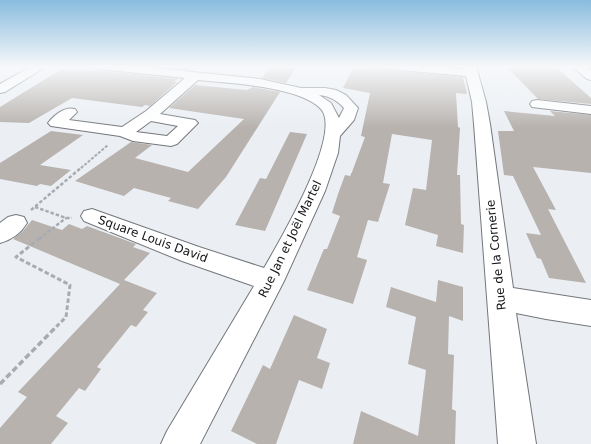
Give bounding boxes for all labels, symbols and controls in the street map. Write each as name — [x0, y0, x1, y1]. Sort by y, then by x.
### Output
street label: Rue Jan et Joël Martel — [256, 178, 324, 300]
street label: Rue de la Cornerie — [483, 199, 509, 311]
street label: Square Louis David — [96, 213, 210, 265]

